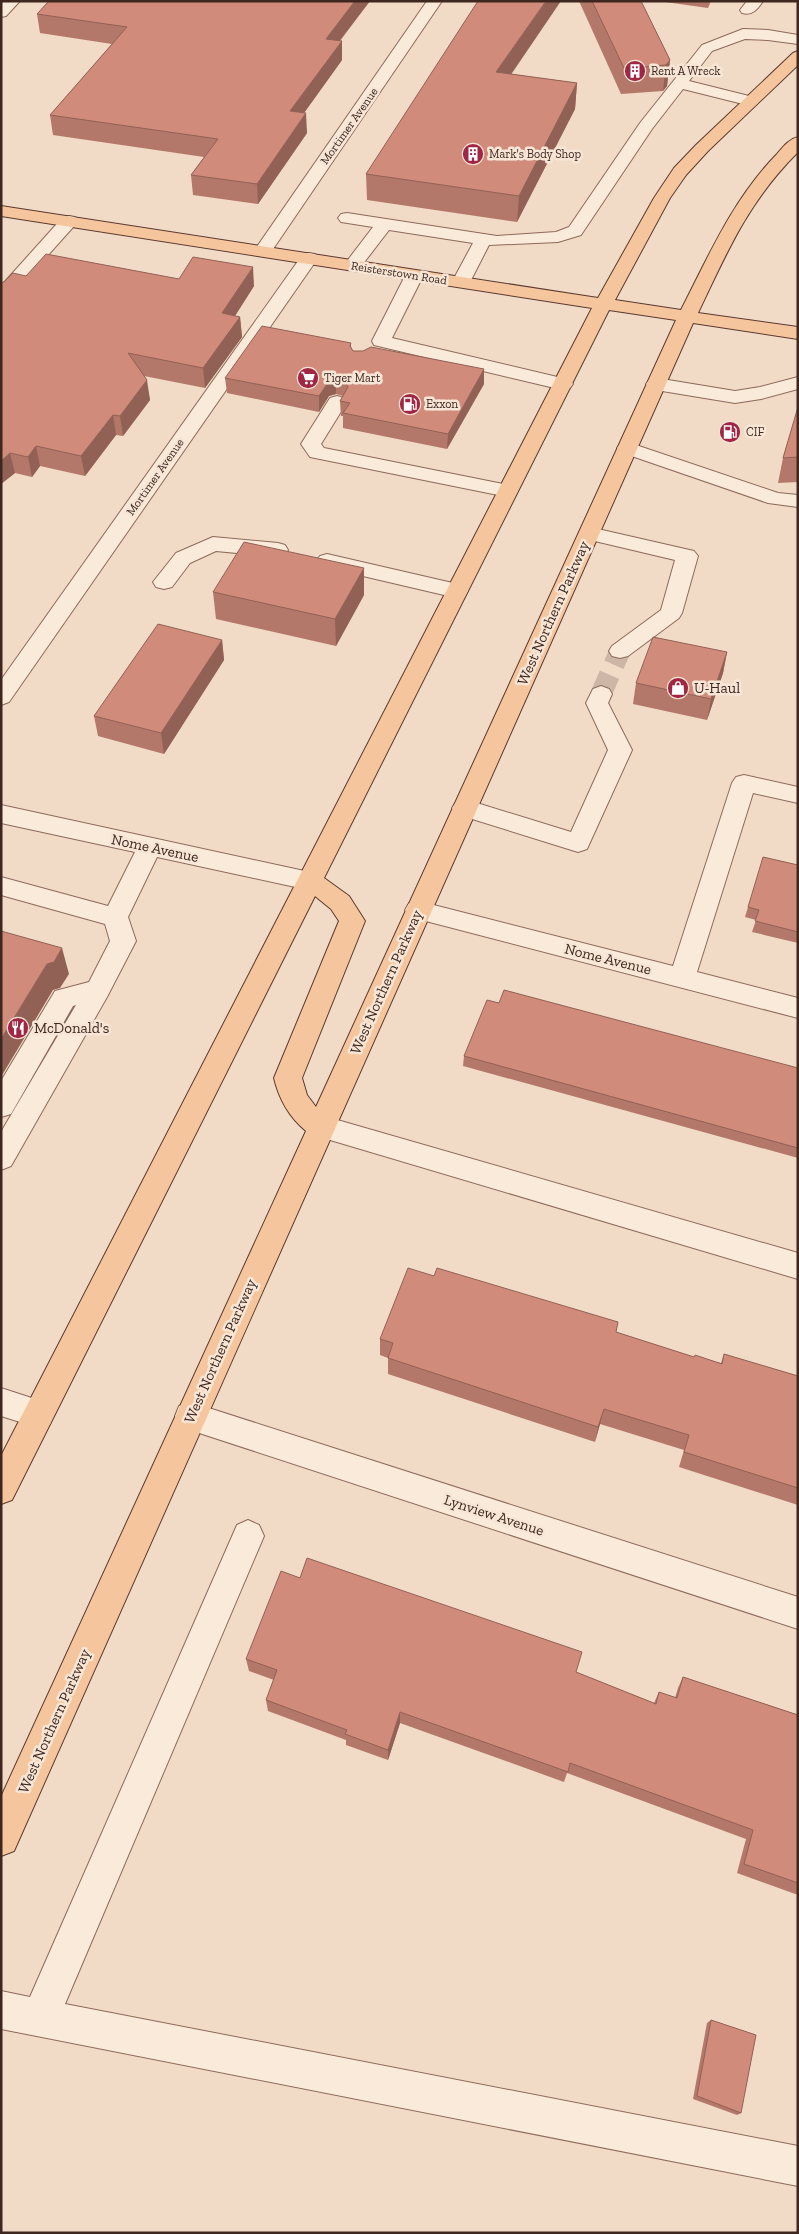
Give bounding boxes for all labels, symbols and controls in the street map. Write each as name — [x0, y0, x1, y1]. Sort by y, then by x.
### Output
building icon: Rent A Wreck — [623, 59, 647, 83]
place label: Rent A Wreck — [651, 64, 721, 78]
street label: Mortimer Avenue — [317, 85, 381, 167]
building icon: Mark's Body Shop — [461, 142, 485, 166]
place label: Mark's Body Shop — [489, 147, 581, 161]
street label: Reisterstown Road — [350, 258, 448, 288]
supermarket icon: Tiger Mart — [296, 366, 320, 390]
place label: Tiger Mart — [324, 371, 381, 385]
fuel station icon: Exxon — [398, 392, 422, 416]
place label: Exxon — [426, 397, 458, 411]
fuel station icon: CIF — [718, 420, 742, 444]
place label: CIF — [746, 425, 765, 439]
street label: Mortimer Avenue — [123, 436, 187, 518]
street label: West Northern Parkway — [513, 538, 593, 688]
shop icon: U-Haul — [666, 676, 690, 700]
place label: U-Haul — [694, 679, 740, 697]
street label: Nome Avenue — [110, 830, 200, 866]
street label: West Northern Parkway — [346, 907, 426, 1057]
street label: Nome Avenue — [563, 940, 653, 978]
restaurant icon: McDonald's — [6, 1016, 30, 1040]
place label: McDonald's — [34, 1019, 109, 1037]
street label: West Northern Parkway — [180, 1276, 260, 1426]
street label: Lynview Avenue — [442, 1490, 546, 1540]
street label: West Northern Parkway — [14, 1646, 94, 1796]

